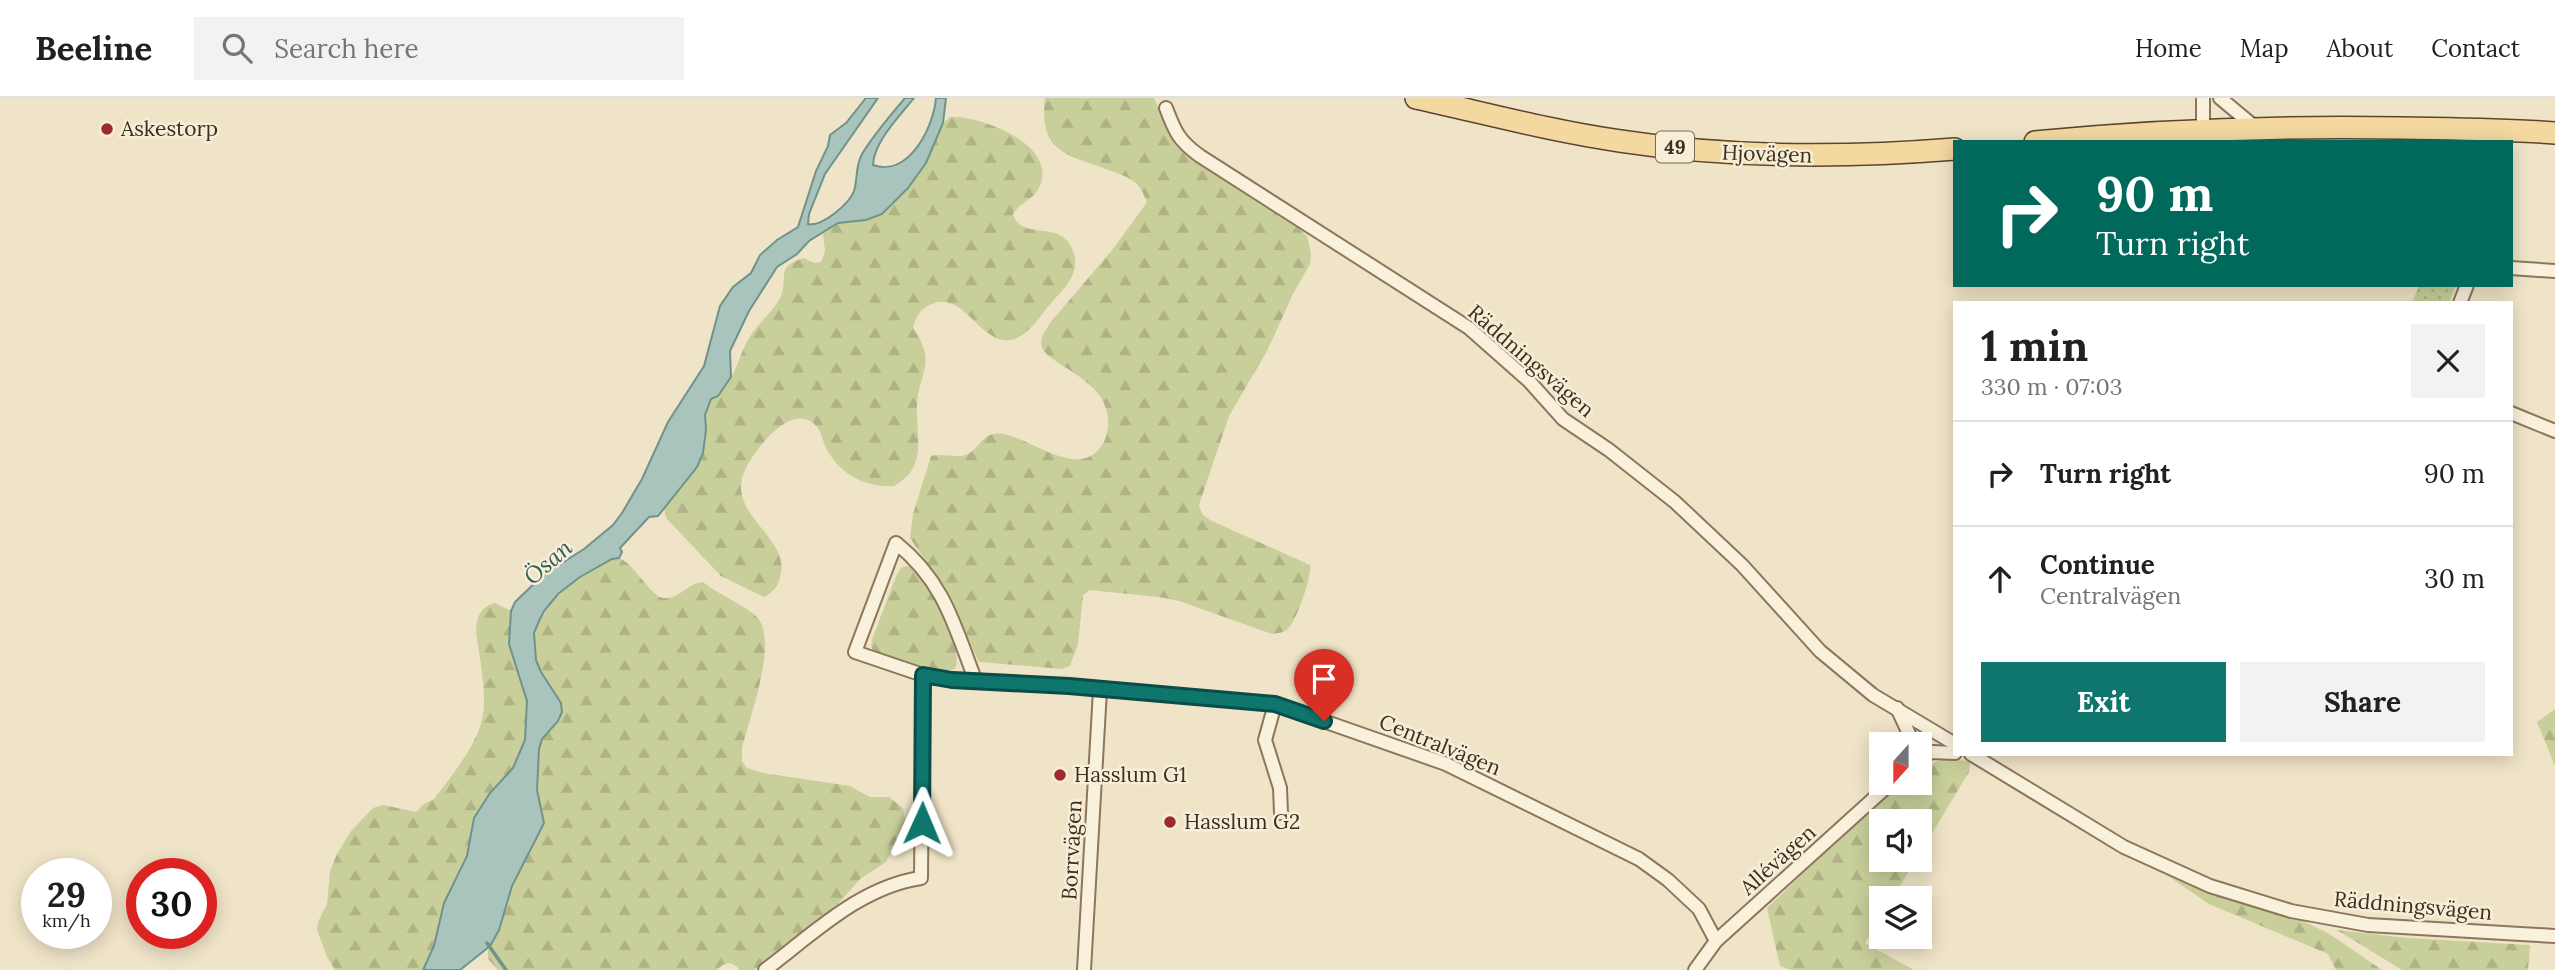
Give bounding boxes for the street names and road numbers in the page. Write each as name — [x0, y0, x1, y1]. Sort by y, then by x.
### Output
road number: 49 — [1656, 132, 1694, 162]
street label: Hjovägen — [1721, 138, 1813, 169]
street label: Räddningsvägen — [1463, 298, 1600, 423]
street label: Centralvägen — [1375, 708, 1505, 781]
street label: Borrvägen — [1055, 799, 1088, 901]
street label: Allévägen — [1733, 818, 1821, 901]
street label: Räddningsvägen — [2333, 885, 2494, 926]

